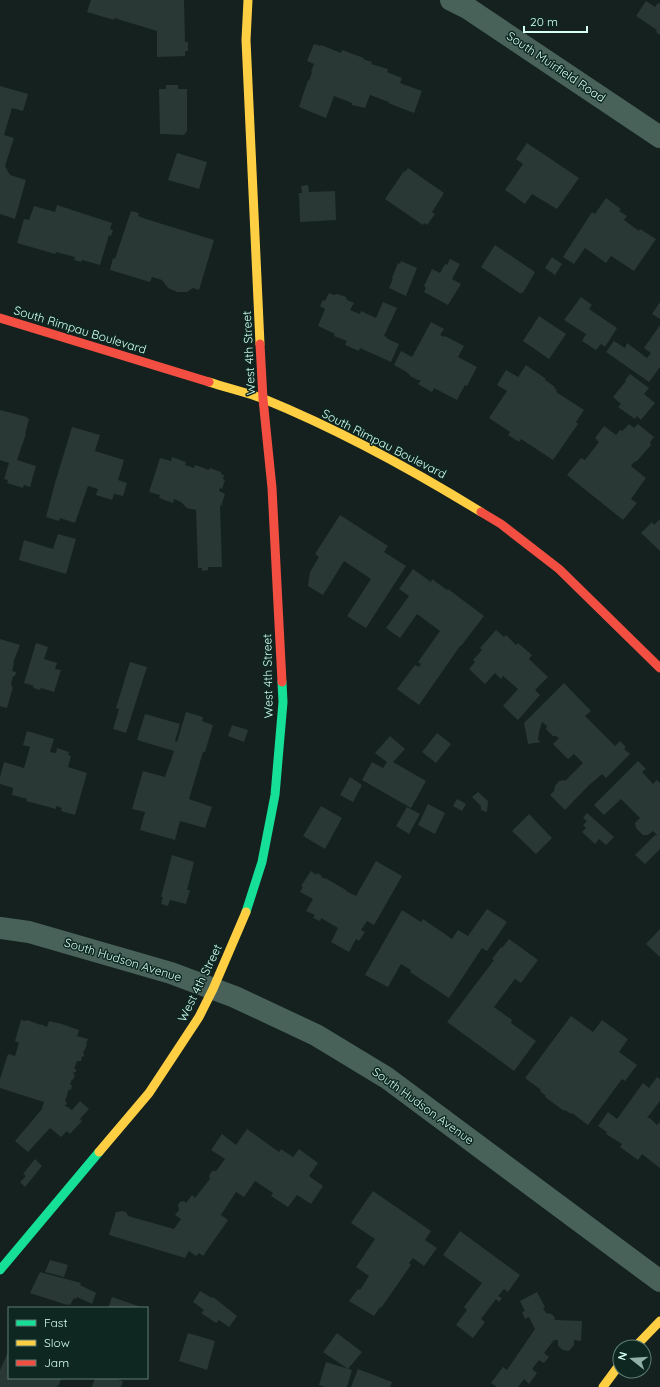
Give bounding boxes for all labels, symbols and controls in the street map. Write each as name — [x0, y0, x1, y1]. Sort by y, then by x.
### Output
scale bar — [524, 8, 587, 34]
text: 20 m — [530, 14, 558, 29]
street label: South Muirfield Road — [504, 28, 608, 105]
street label: South Rimpau Boulevard — [12, 302, 148, 357]
street label: West 4th Street — [239, 310, 258, 396]
street label: South Rimpau Boulevard — [320, 406, 449, 481]
street label: West 4th Street — [259, 634, 276, 718]
street label: South Hudson Avenue — [63, 935, 184, 985]
street label: West 4th Street — [174, 942, 225, 1024]
street label: South Hudson Avenue — [370, 1064, 477, 1148]
legend — [8, 1307, 148, 1379]
text: Fast — [44, 1315, 68, 1330]
text: Slow — [44, 1335, 70, 1350]
north arrow — [612, 1339, 652, 1379]
text: N — [615, 1350, 630, 1362]
text: Jam — [44, 1355, 69, 1370]

